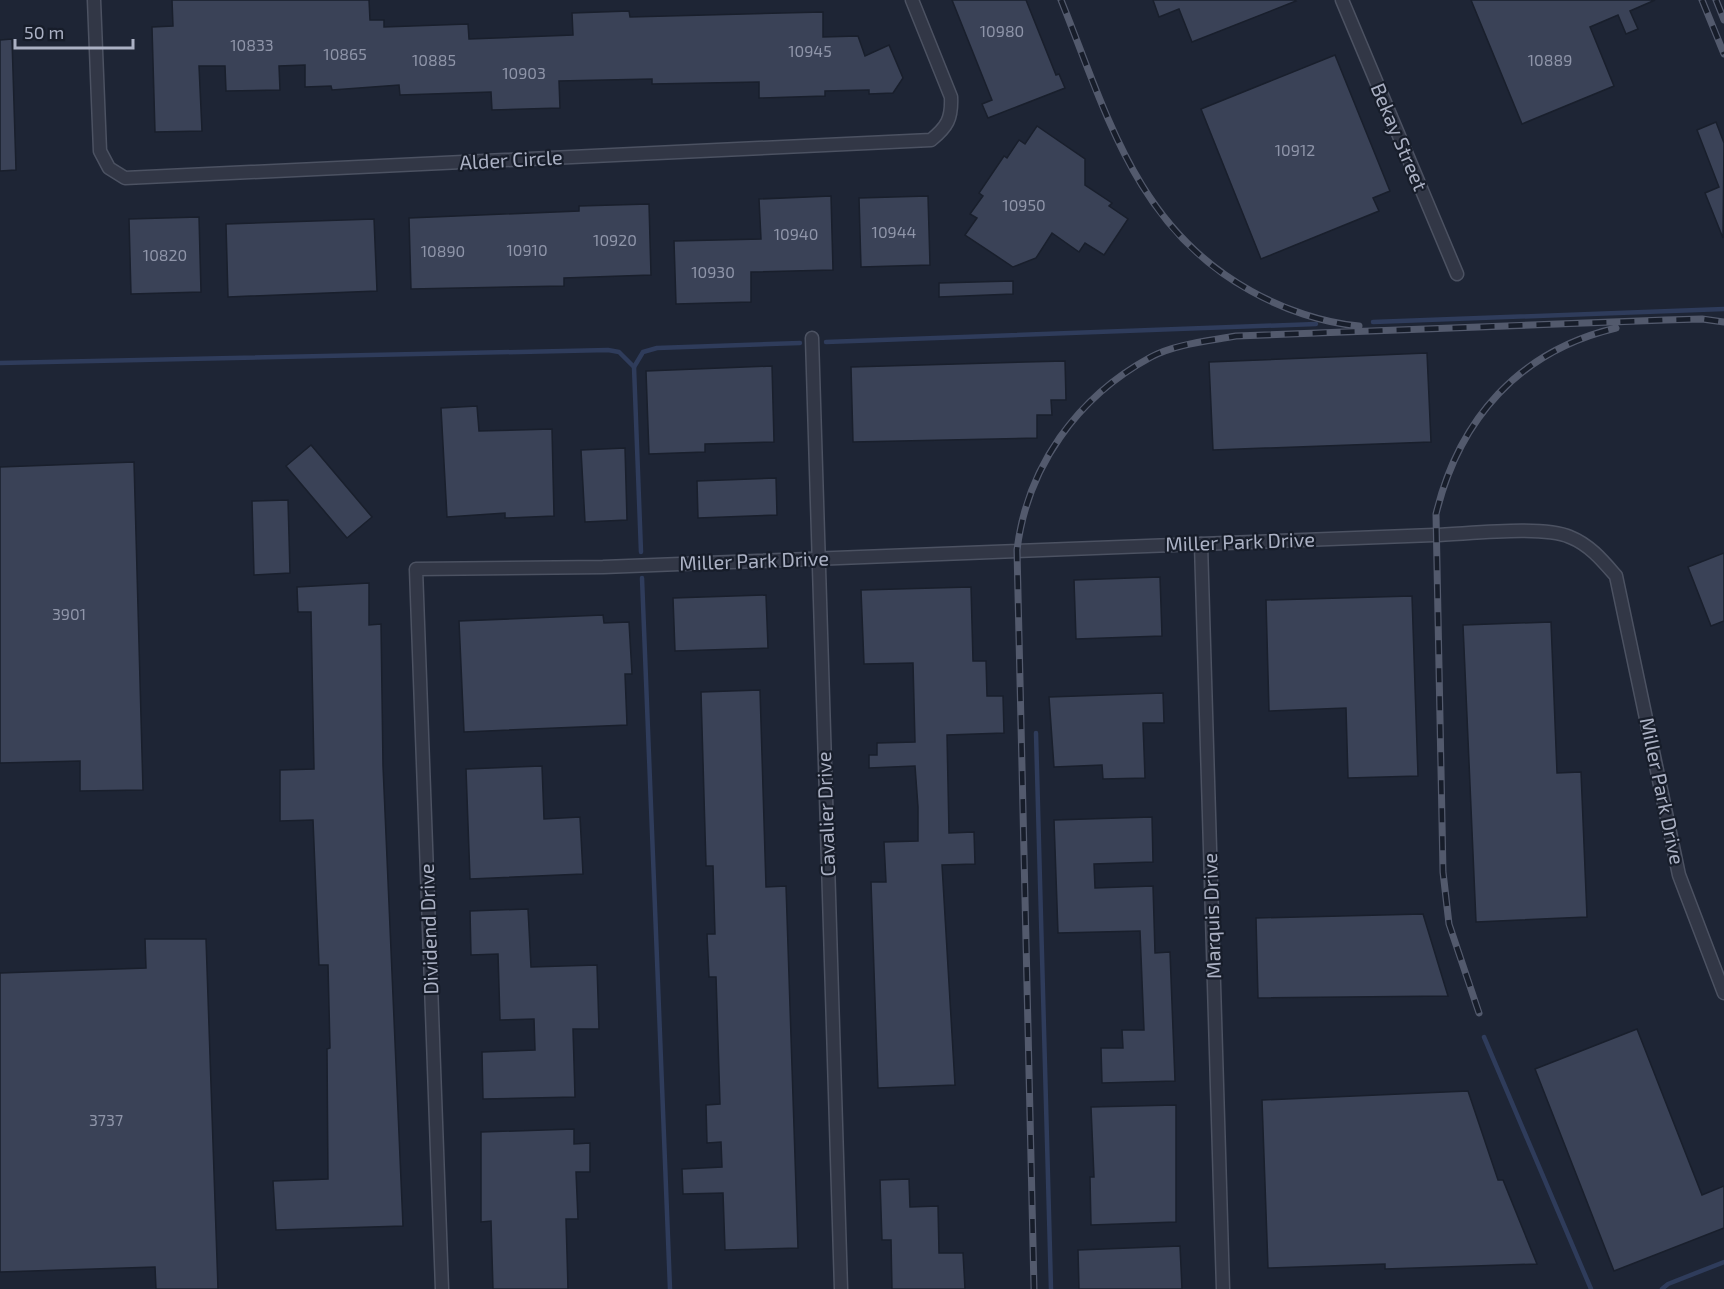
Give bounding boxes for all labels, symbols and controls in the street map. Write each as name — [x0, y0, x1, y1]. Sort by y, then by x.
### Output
scale bar — [15, 12, 134, 50]
text: 50 m — [24, 21, 64, 43]
house number: 10980 — [980, 21, 1024, 40]
house number: 10833 — [230, 35, 274, 54]
house number: 10945 — [788, 41, 832, 60]
house number: 10865 — [323, 44, 367, 63]
house number: 10885 — [412, 50, 456, 69]
house number: 10889 — [1528, 50, 1572, 69]
house number: 10903 — [502, 63, 546, 82]
street label: Bekay Street — [1367, 79, 1433, 194]
house number: 10912 — [1275, 140, 1315, 159]
street label: Alder Circle — [459, 144, 563, 174]
house number: 10950 — [1002, 195, 1046, 214]
house number: 10944 — [872, 222, 917, 241]
house number: 10940 — [774, 224, 818, 243]
house number: 10920 — [593, 230, 637, 249]
house number: 10910 — [506, 240, 548, 259]
house number: 10890 — [421, 241, 465, 260]
house number: 10820 — [143, 245, 187, 264]
house number: 10930 — [691, 262, 735, 281]
street label: Miller Park Drive — [1165, 526, 1315, 556]
street label: Miller Park Drive — [679, 545, 829, 575]
house number: 3901 — [52, 604, 86, 623]
street label: Miller Park Drive — [1636, 715, 1690, 867]
street label: Cavalier Drive — [811, 751, 839, 877]
street label: Marquis Drive — [1197, 853, 1225, 980]
street label: Dividend Drive — [414, 863, 442, 995]
house number: 3737 — [89, 1110, 123, 1129]

